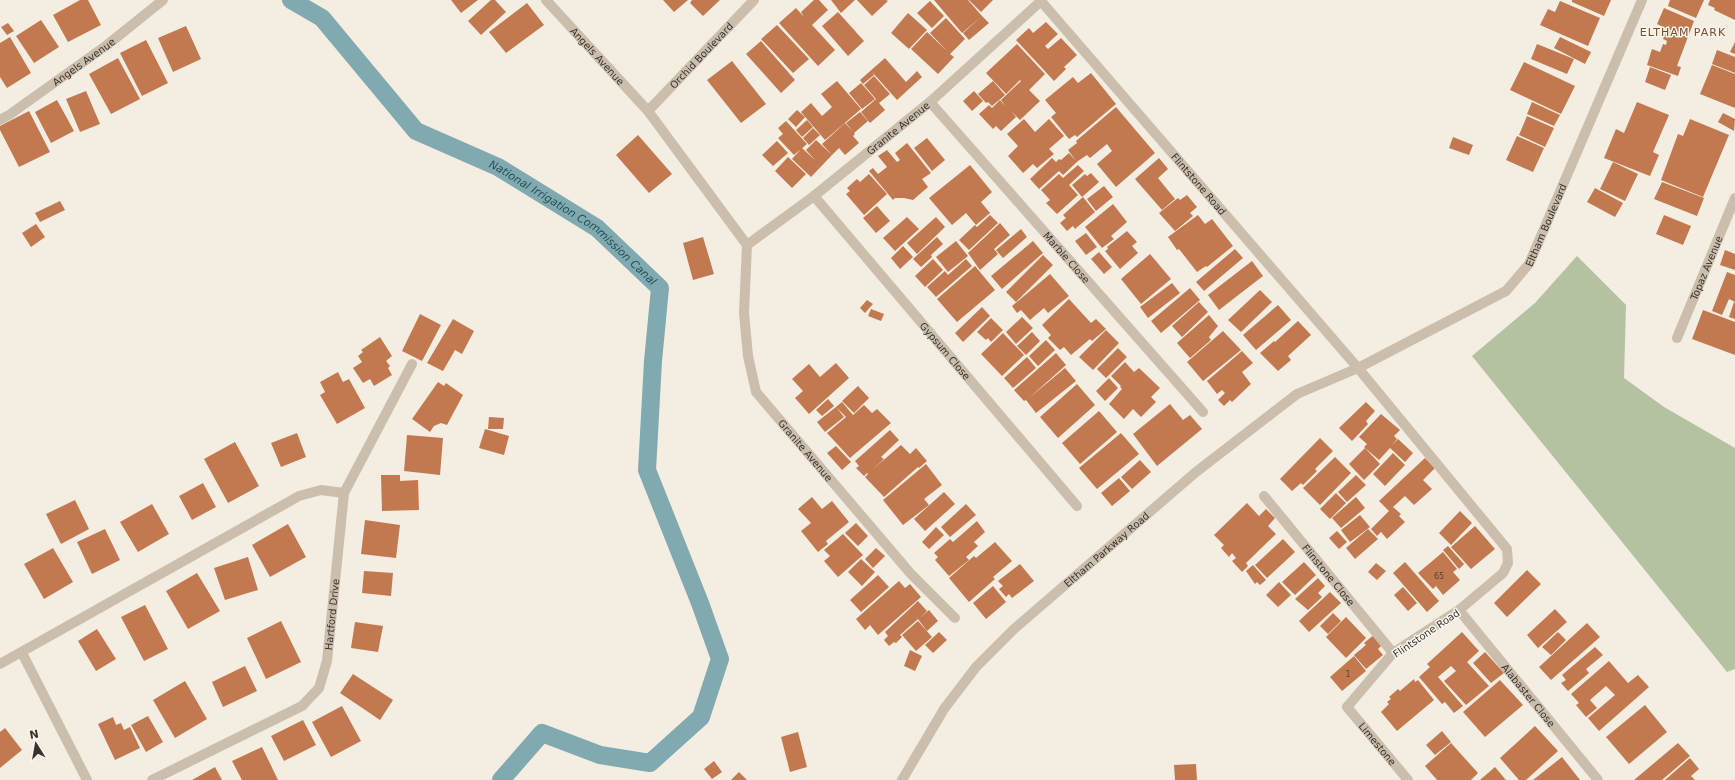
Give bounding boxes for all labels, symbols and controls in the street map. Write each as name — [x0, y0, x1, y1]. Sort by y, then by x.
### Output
street label: Orchid Boulevard — [668, 21, 735, 91]
street label: Angels Avenue — [568, 25, 626, 87]
district label: ELTHAM PARK — [1640, 26, 1726, 39]
street label: Angels Avenue — [51, 36, 117, 88]
street label: Granite Avenue — [865, 100, 932, 157]
street label: Flintstone Road — [1169, 151, 1228, 217]
water label: National Irrigation Commission Canal — [487, 158, 659, 288]
street label: Eltham Boulevard — [1524, 182, 1569, 268]
street label: Marble Close — [1041, 230, 1092, 286]
street label: Topaz Avenue — [1688, 234, 1725, 303]
street label: Gypsum Close — [918, 320, 972, 382]
street label: Granite Avenue — [776, 417, 835, 484]
street label: Eltham Parkway Road — [1062, 510, 1151, 589]
street label: Flinstone Close — [1300, 542, 1357, 608]
house number: 65 — [1434, 572, 1444, 581]
street label: Hartford Drive — [323, 578, 341, 651]
street label: Flintstone Road — [1391, 607, 1462, 660]
street label: Alabaster Close — [1499, 662, 1557, 729]
house number: 1 — [1345, 670, 1351, 679]
street label: Limestone — [1356, 720, 1398, 767]
north arrow — [16, 724, 56, 764]
text: N — [28, 727, 40, 742]

